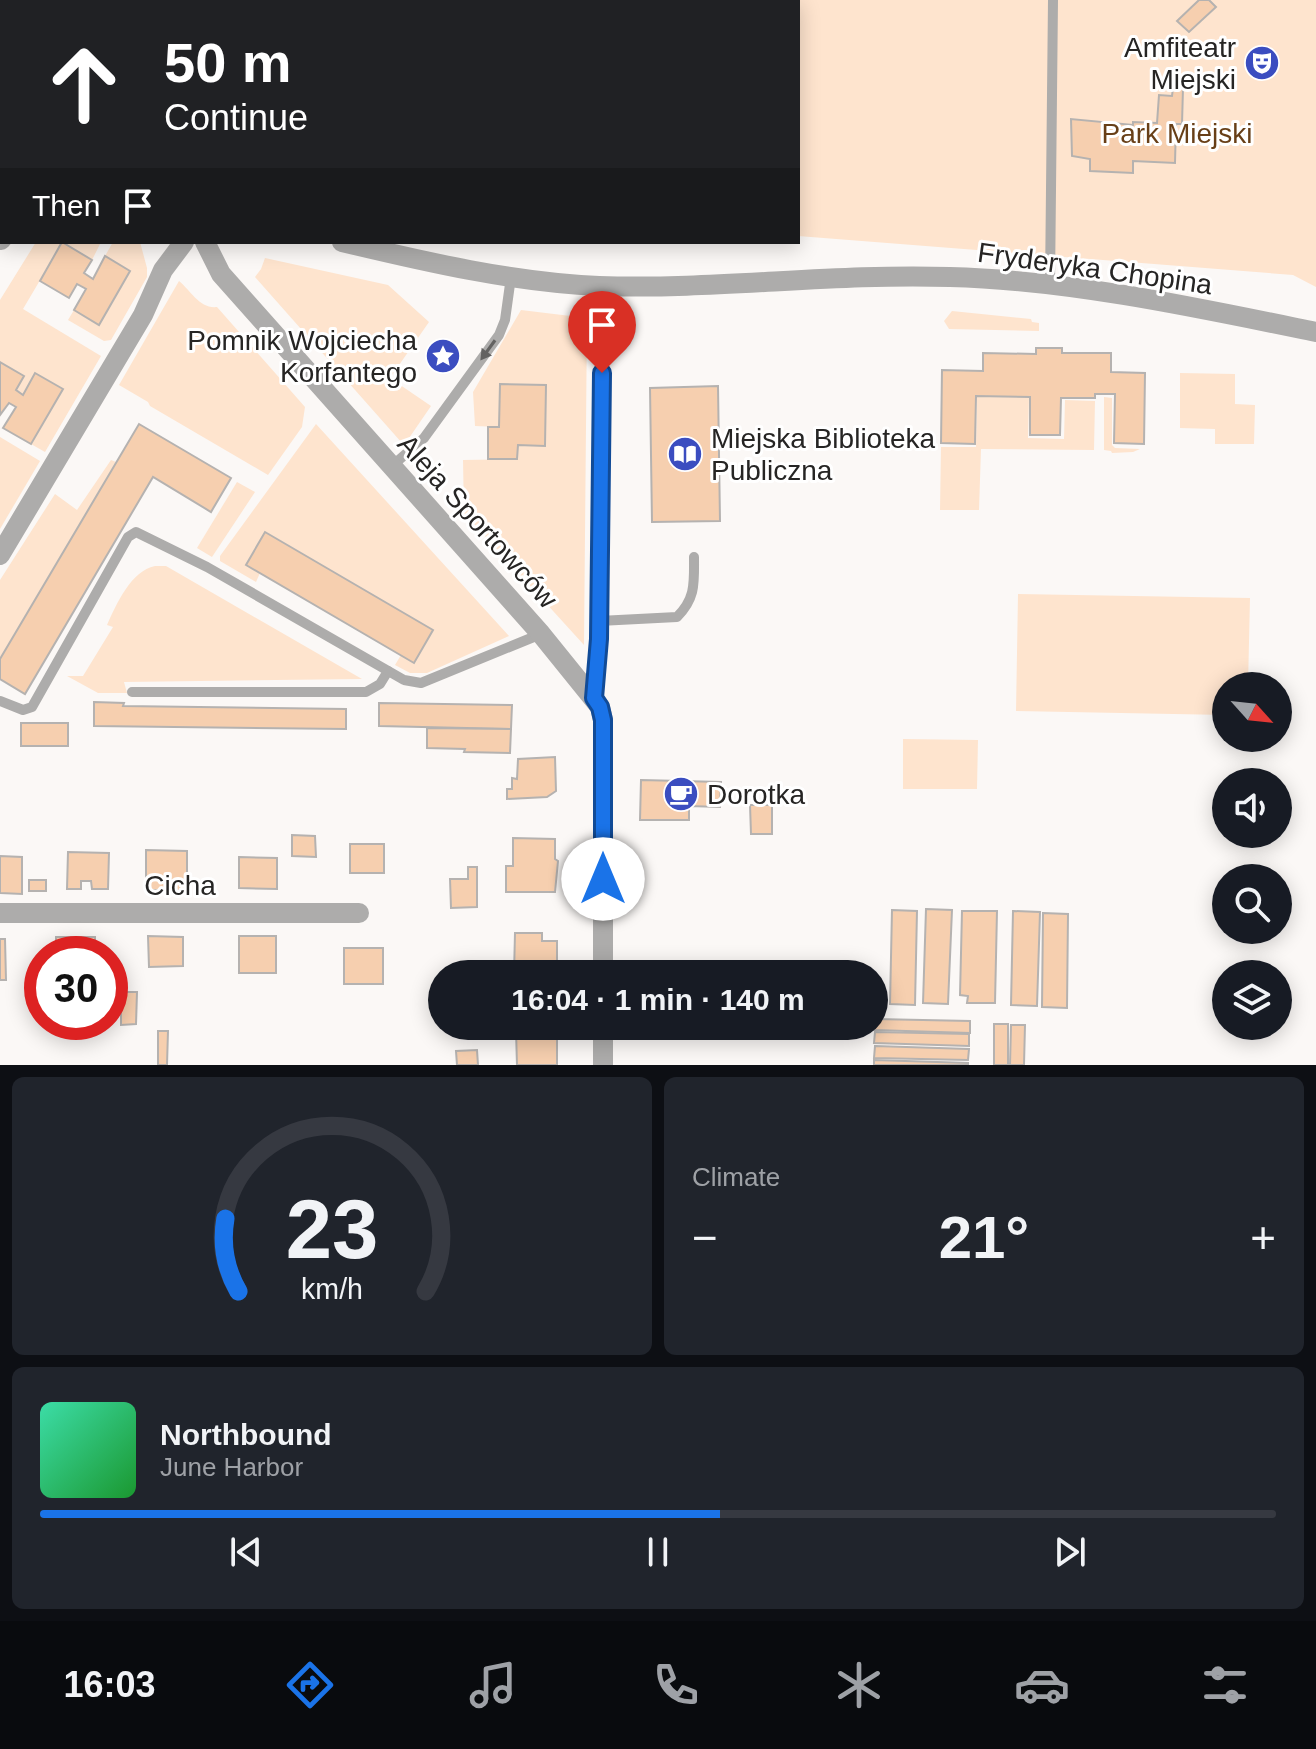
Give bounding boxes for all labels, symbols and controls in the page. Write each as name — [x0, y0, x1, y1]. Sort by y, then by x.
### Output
text: 50 m — [164, 31, 292, 94]
icon: ahead — [32, 32, 136, 136]
place label: Amfiteatr Miejski — [1124, 32, 1236, 95]
theatre icon: Amfiteatr Miejski — [1243, 44, 1281, 82]
text: Continue — [164, 97, 308, 138]
park label: Park Miejski — [1102, 118, 1252, 149]
icon: arrive — [116, 184, 160, 228]
text: Then — [32, 189, 100, 222]
street label: Fryderyka Chopina — [976, 237, 1215, 300]
pin — [568, 291, 636, 373]
icon: arrive — [580, 303, 624, 347]
place label: Pomnik Wojciecha Korfantego — [187, 325, 417, 388]
place icon: Pomnik Wojciecha Korfantego — [424, 337, 462, 375]
one-way arrow — [481, 340, 497, 360]
place label: Miejska Biblioteka Publiczna — [711, 423, 936, 486]
street label: Aleja Sportowców — [392, 428, 564, 615]
library icon: Miejska Biblioteka Publiczna — [666, 435, 704, 473]
north arrow — [1212, 672, 1292, 752]
map controls — [1212, 672, 1292, 1040]
button: sound — [1212, 768, 1292, 848]
cafe icon: Dorotka — [662, 775, 700, 813]
place label: Dorotka — [707, 779, 805, 810]
position arrow — [561, 837, 645, 921]
button: search — [1212, 864, 1292, 944]
street label: Cicha — [144, 870, 216, 901]
speed limit sign: 30 — [24, 936, 128, 1040]
button: layers — [1212, 960, 1292, 1040]
text: 16:04 · 1 min · 140 m — [511, 983, 805, 1016]
text: Climate — [692, 1162, 780, 1192]
text: 23 — [286, 1183, 378, 1276]
text: 21° — [939, 1204, 1029, 1271]
text: − — [692, 1213, 718, 1262]
text: + — [1250, 1213, 1276, 1262]
text: km/h — [301, 1273, 363, 1305]
text: Northbound — [160, 1418, 332, 1451]
text: June Harbor — [160, 1452, 303, 1482]
icon: previous — [224, 1530, 268, 1574]
icon: pause — [636, 1530, 680, 1574]
icon: next — [1048, 1530, 1092, 1574]
icon: directions — [282, 1657, 338, 1713]
icon: music — [465, 1657, 521, 1713]
icon: phone — [648, 1657, 704, 1713]
icon: climate — [831, 1657, 887, 1713]
icon: car — [1014, 1657, 1070, 1713]
icon: filters — [1197, 1657, 1253, 1713]
text: 16:03 — [63, 1664, 156, 1705]

